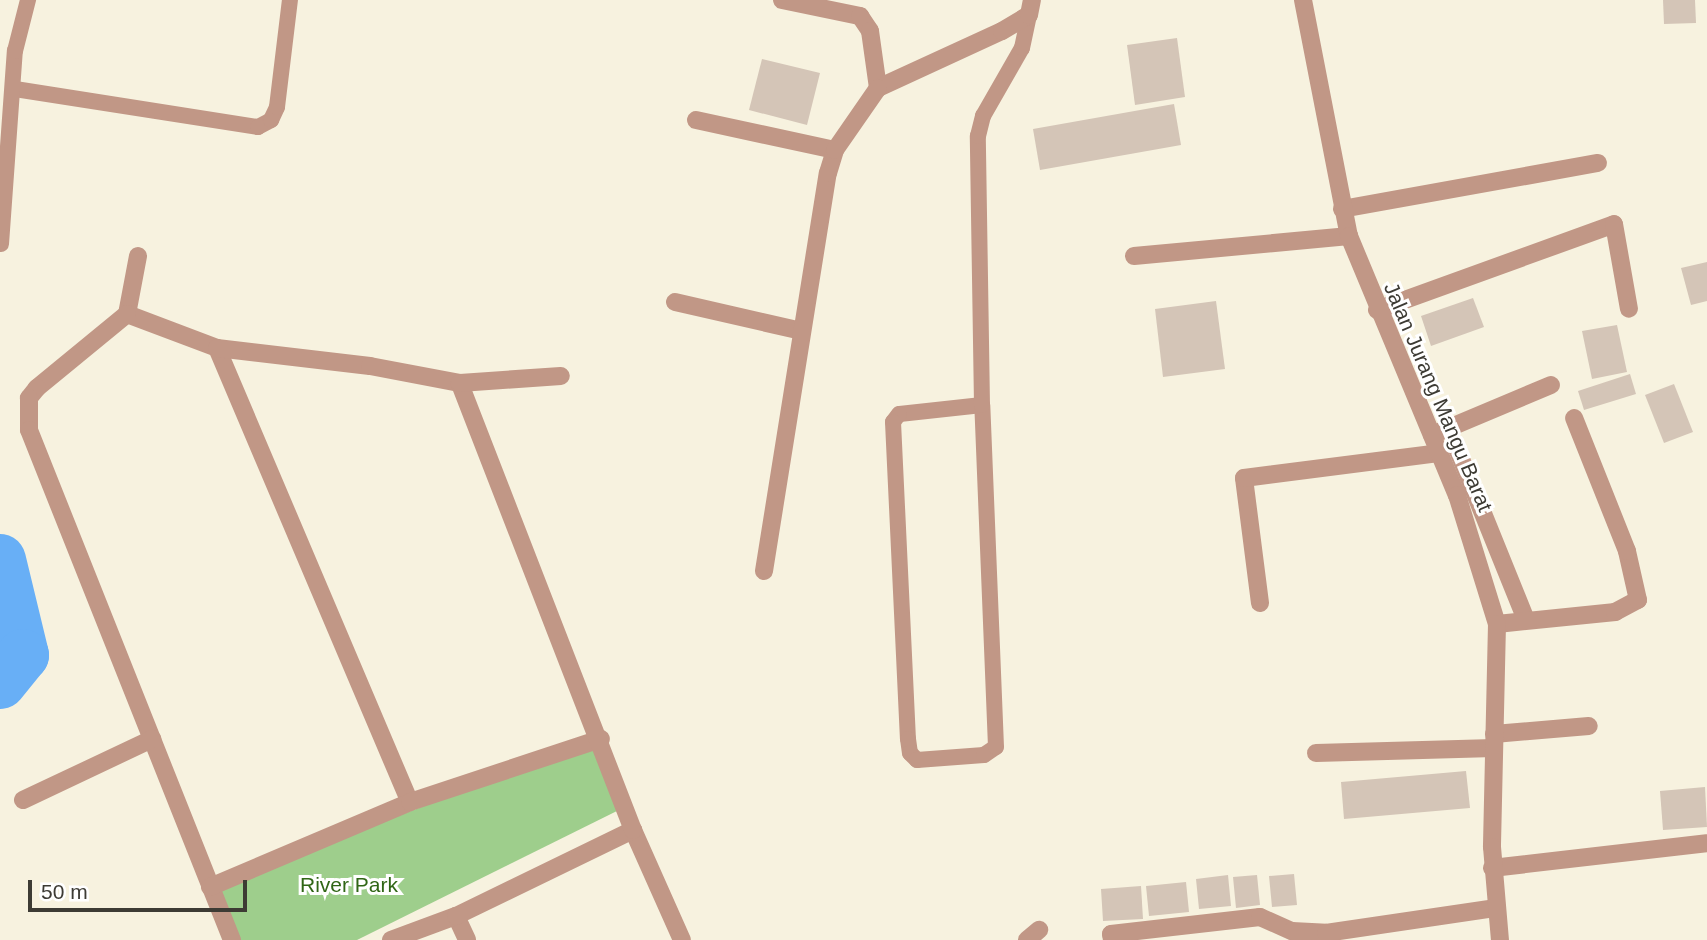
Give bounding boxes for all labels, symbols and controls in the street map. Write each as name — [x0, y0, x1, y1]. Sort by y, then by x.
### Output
street label: Jalan Jurang Mangu Barat — [1378, 279, 1498, 515]
scale bar — [32, 866, 250, 910]
park label: River Park — [300, 872, 398, 898]
text: 50 m — [41, 880, 88, 903]

